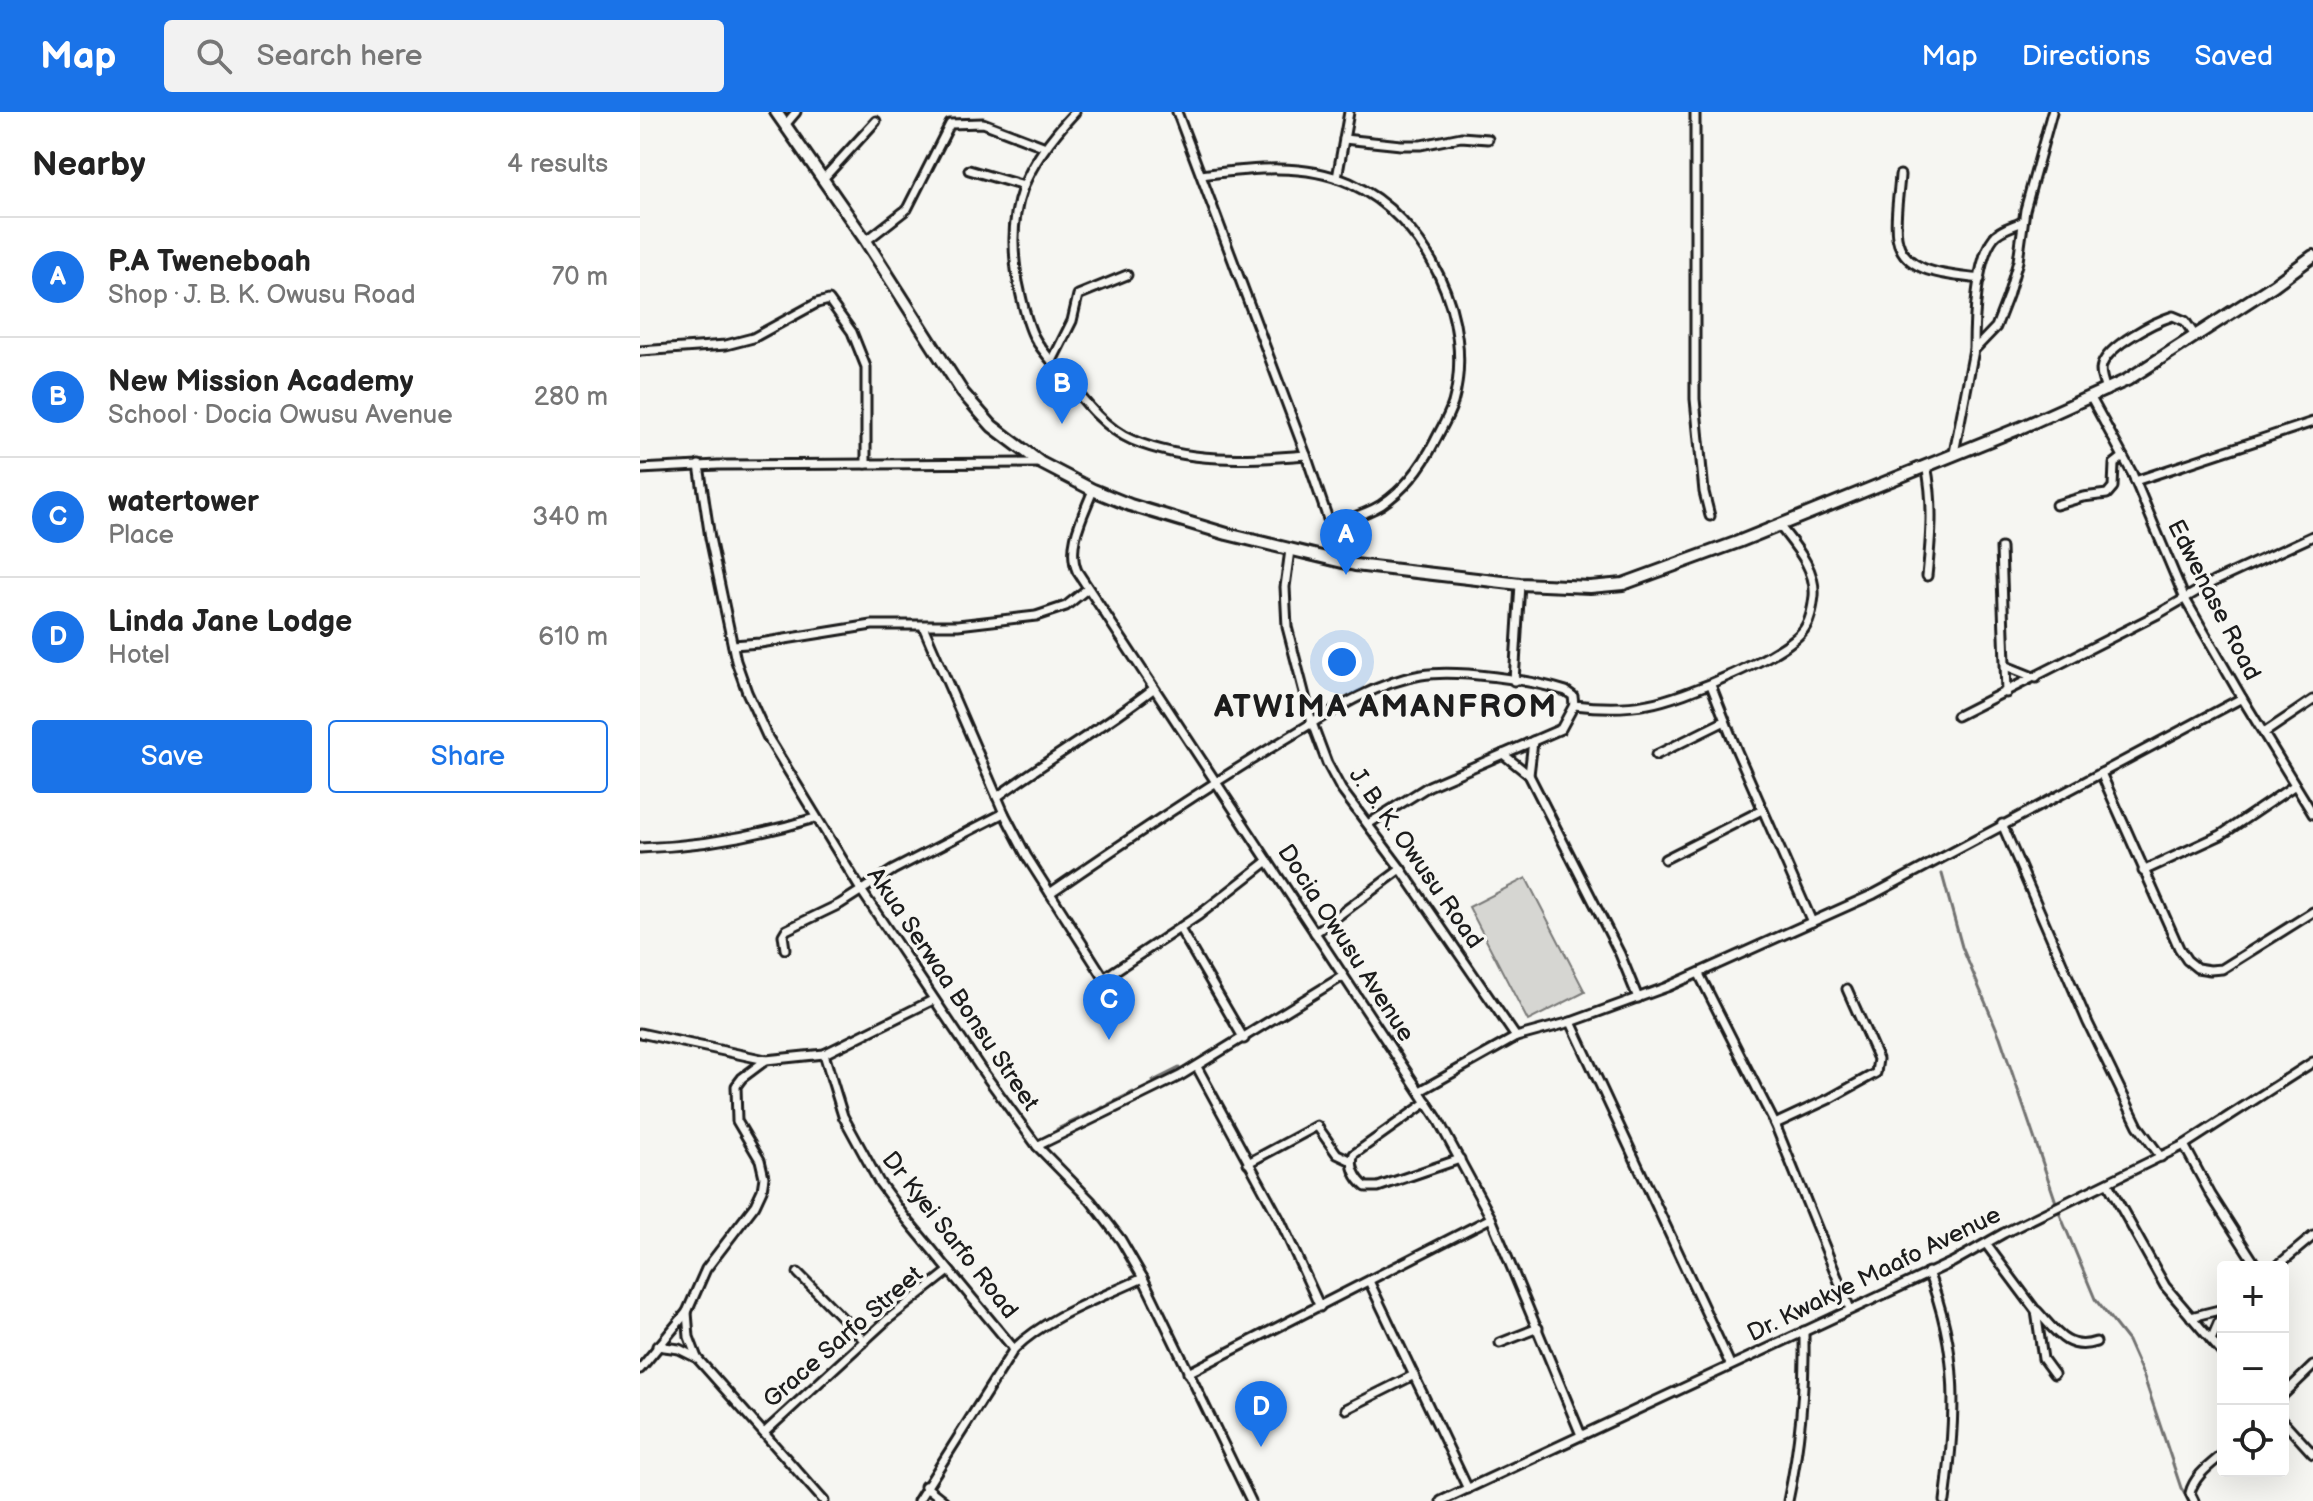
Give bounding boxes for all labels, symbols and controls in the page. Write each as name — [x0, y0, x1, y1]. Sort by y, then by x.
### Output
search box — [164, 20, 724, 92]
text: Map — [40, 34, 116, 79]
icon: search — [192, 34, 236, 78]
text: Search here — [256, 38, 423, 74]
text: Map — [1921, 40, 1978, 73]
text: Directions — [2022, 40, 2150, 73]
text: Saved — [2194, 40, 2273, 73]
text: Nearby — [32, 144, 146, 185]
text: 4 results — [507, 149, 608, 180]
text: P.A Tweneboah — [108, 244, 311, 280]
text: A — [50, 262, 66, 293]
text: 70 m — [551, 262, 608, 293]
text: Shop · J. B. K. Owusu Road — [108, 280, 416, 311]
pin: B — [1036, 358, 1088, 424]
text: New Mission Academy — [108, 364, 414, 400]
text: B — [49, 382, 67, 413]
text: 280 m — [534, 382, 608, 413]
text: School · Docia Owusu Avenue — [108, 400, 453, 431]
text: watertower — [108, 484, 259, 520]
text: C — [49, 502, 67, 533]
text: 340 m — [532, 502, 608, 533]
pin: A — [1320, 509, 1372, 575]
street label: Edwenase Road — [2161, 515, 2267, 685]
text: Place — [108, 520, 174, 551]
text: Linda Jane Lodge — [108, 604, 352, 640]
text: D — [49, 622, 67, 653]
text: 610 m — [538, 622, 608, 653]
text: Hotel — [108, 640, 170, 671]
your location — [1322, 642, 1362, 682]
district label: ATWIMA AMANFROM — [1213, 688, 1558, 727]
button: Save — [32, 720, 312, 793]
button: Share — [328, 720, 608, 793]
street label: J. B. K. Owusu Road — [1343, 762, 1489, 954]
street label: Docia Owusu Avenue — [1271, 839, 1421, 1047]
street label: Akua Serwaa Bonsu Street — [861, 862, 1046, 1117]
pin: C — [1083, 974, 1135, 1040]
street label: Dr Kyei Sarfo Road — [876, 1146, 1024, 1324]
street label: Dr. Kwakye Maafo Avenue — [1743, 1200, 2005, 1348]
street label: Grace Sarfo Street — [757, 1260, 929, 1414]
map controls — [2217, 1261, 2289, 1477]
button: + — [2217, 1261, 2289, 1333]
button: − — [2217, 1333, 2289, 1405]
pin: D — [1235, 1381, 1287, 1447]
button: locate — [2217, 1405, 2289, 1477]

